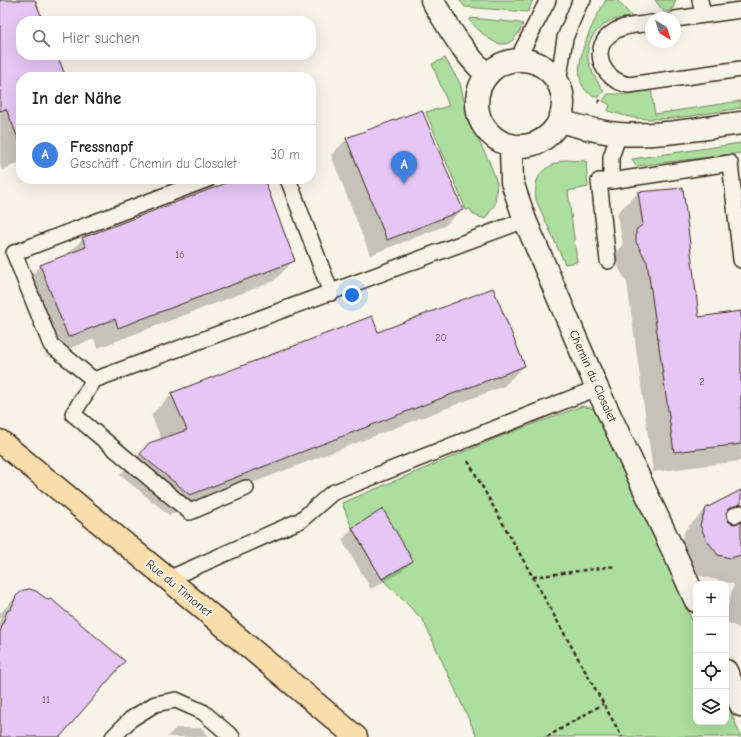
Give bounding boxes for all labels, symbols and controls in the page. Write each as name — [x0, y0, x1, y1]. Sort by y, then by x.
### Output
north arrow — [645, 12, 681, 48]
search box — [16, 16, 316, 60]
icon: search — [30, 27, 52, 49]
text: Hier suchen — [62, 29, 140, 47]
text: In der Nähe — [32, 89, 121, 108]
text: Fressnapf — [70, 138, 133, 156]
text: A — [41, 147, 49, 162]
text: 30 m — [270, 147, 300, 162]
pin: A — [391, 151, 417, 184]
text: Geschäft · Chemin du Closalet — [70, 156, 237, 171]
house number: 16 — [175, 249, 185, 261]
your location — [342, 285, 362, 305]
street label: Chemin du Closalet — [566, 328, 620, 425]
house number: 20 — [435, 332, 447, 344]
house number: 2 — [699, 376, 705, 388]
street label: Rue du Timonet — [143, 557, 215, 620]
map controls — [693, 581, 729, 725]
button: + — [693, 581, 729, 617]
button: − — [693, 617, 729, 653]
button: locate — [693, 653, 729, 689]
button: layers — [693, 689, 729, 725]
house number: 11 — [42, 694, 50, 706]

